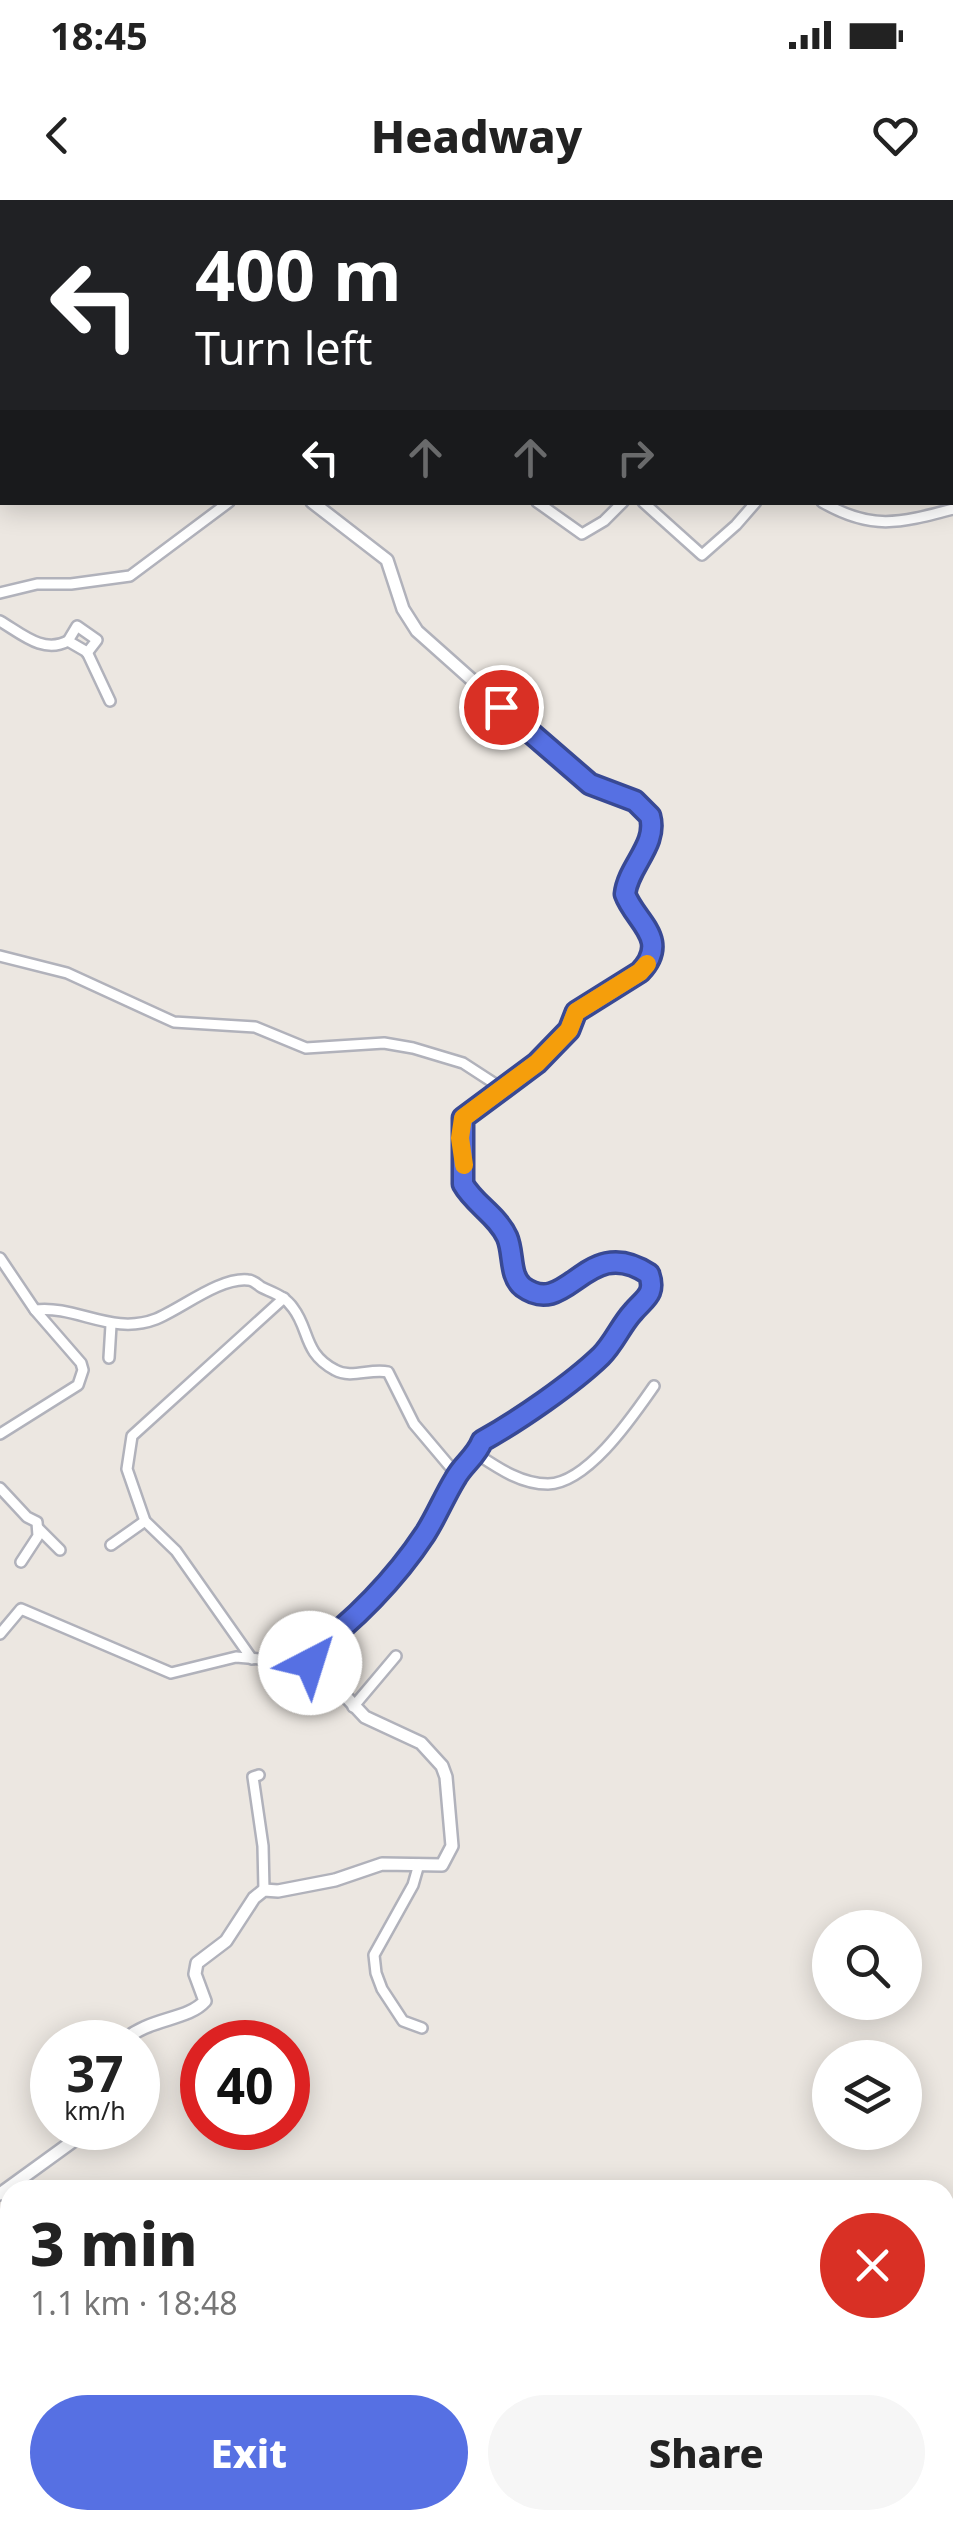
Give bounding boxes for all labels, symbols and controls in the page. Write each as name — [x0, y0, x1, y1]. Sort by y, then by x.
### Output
text: 18:45 — [50, 9, 148, 61]
text: Headway — [371, 105, 582, 166]
icon: back — [30, 108, 85, 163]
icon: heart — [868, 108, 923, 163]
text: 400 m — [195, 226, 402, 322]
icon: left — [30, 240, 160, 370]
text: Turn left — [195, 317, 372, 378]
icon: left — [293, 430, 348, 485]
icon: ahead — [398, 430, 453, 485]
icon: ahead — [503, 430, 558, 485]
icon: right — [608, 430, 663, 485]
pin — [459, 665, 544, 750]
icon: arrive — [474, 680, 529, 735]
position arrow — [258, 1611, 362, 1715]
map controls — [812, 1910, 922, 2150]
button: search — [812, 1910, 922, 2020]
speed limit sign: 40 — [180, 2020, 310, 2150]
text: 37 — [66, 2039, 124, 2107]
button: layers — [812, 2040, 922, 2150]
text: km/h — [64, 2093, 126, 2127]
text: 3 min — [30, 2202, 198, 2284]
button: close — [820, 2213, 925, 2318]
text: 1.1 km · 18:48 — [30, 2281, 238, 2324]
button: Exit — [30, 2395, 468, 2510]
button: Share — [488, 2395, 925, 2510]

